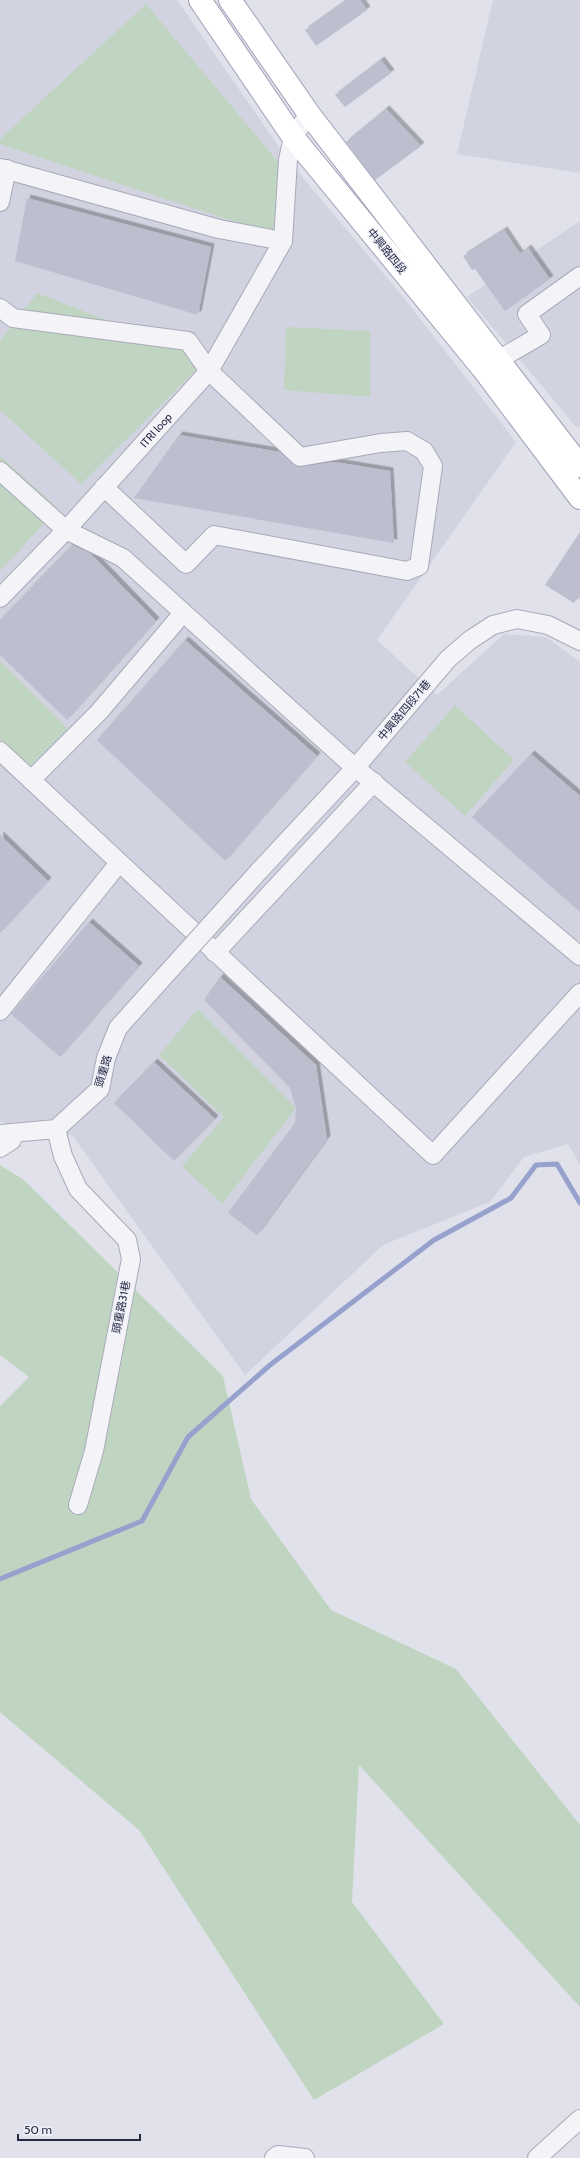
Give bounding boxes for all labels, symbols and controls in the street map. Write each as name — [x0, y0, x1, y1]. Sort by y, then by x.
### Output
street label: 中興路四段 — [364, 225, 410, 277]
street label: ITRI loop — [137, 410, 175, 450]
street label: 中興路四段71巷 — [374, 677, 434, 743]
street label: 頭重路 — [91, 1053, 115, 1089]
street label: 頭重路31巷 — [109, 1279, 133, 1335]
scale bar — [18, 2116, 140, 2142]
text: 50 m — [24, 2122, 52, 2137]

